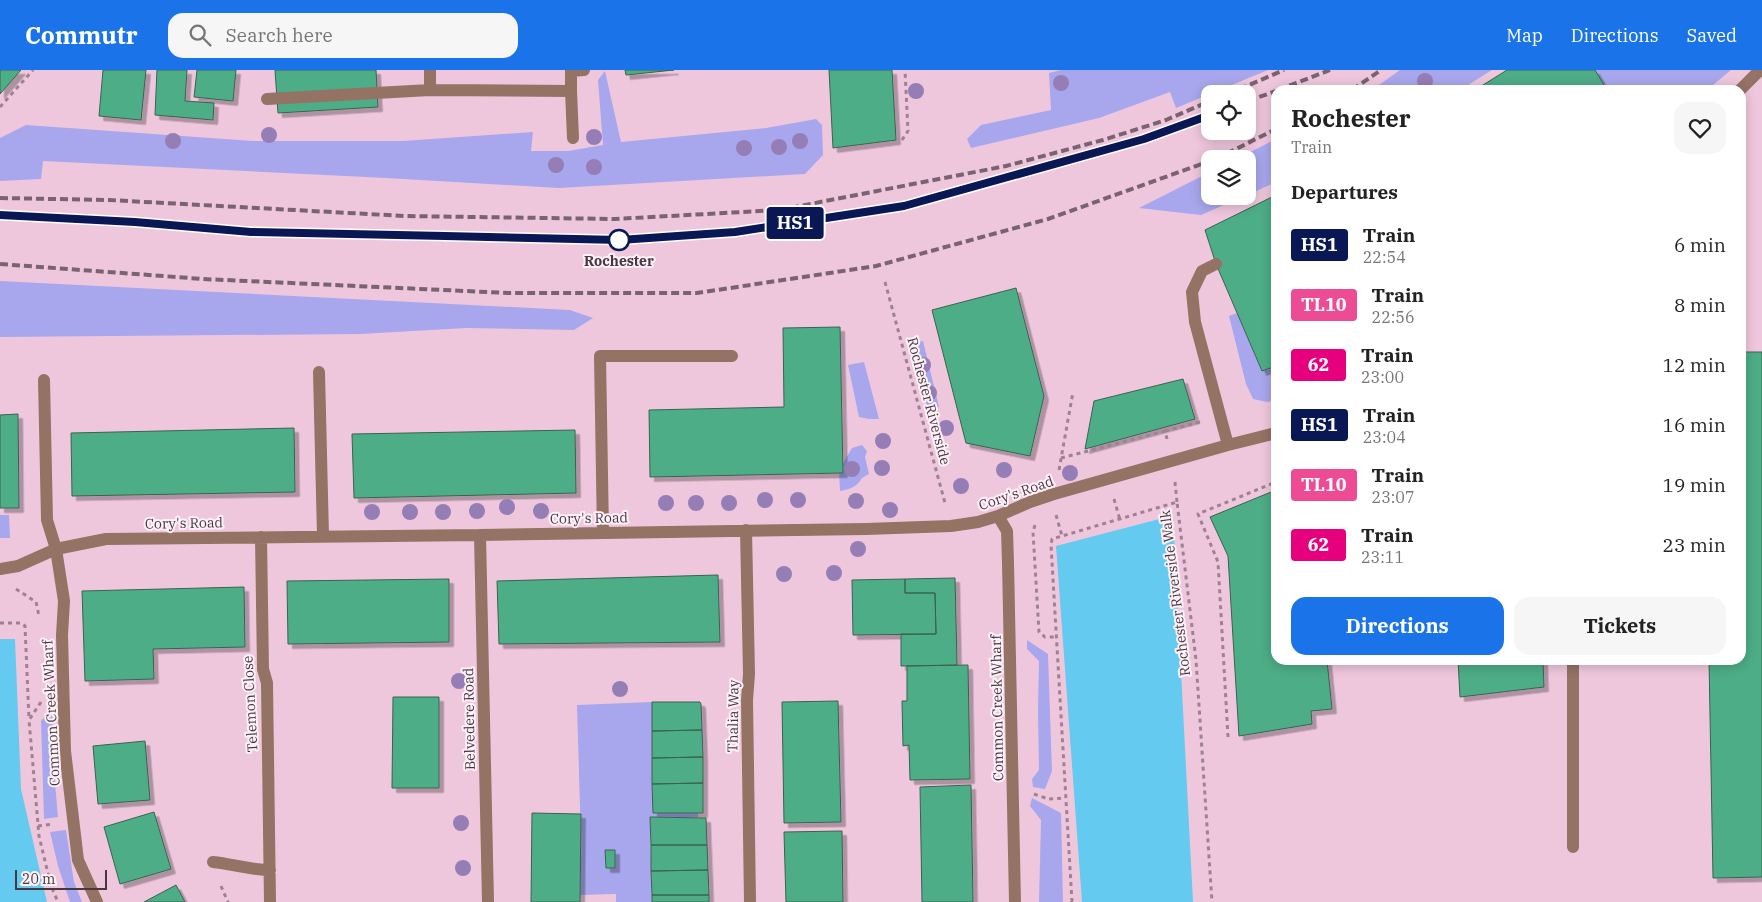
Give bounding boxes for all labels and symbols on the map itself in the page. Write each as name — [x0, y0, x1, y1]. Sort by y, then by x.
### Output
line badge: HS1 — [766, 207, 824, 239]
marker: Rochester — [608, 229, 630, 251]
place label: Rochester — [584, 252, 654, 270]
street label: Rochester Riverside — [903, 335, 955, 467]
street label: Cory's Road — [976, 472, 1056, 514]
street label: Cory's Road — [550, 508, 629, 528]
street label: Rochester Riverside Walk — [1156, 508, 1194, 677]
street label: Cory's Road — [145, 513, 224, 533]
street label: Common Creek Wharf — [987, 634, 1007, 781]
street label: Common Creek Wharf — [38, 638, 64, 787]
street label: Telemon Close — [238, 655, 262, 753]
street label: Belvedere Road — [459, 667, 479, 770]
street label: Thalia Way — [723, 679, 743, 753]
scale bar — [15, 867, 108, 890]

